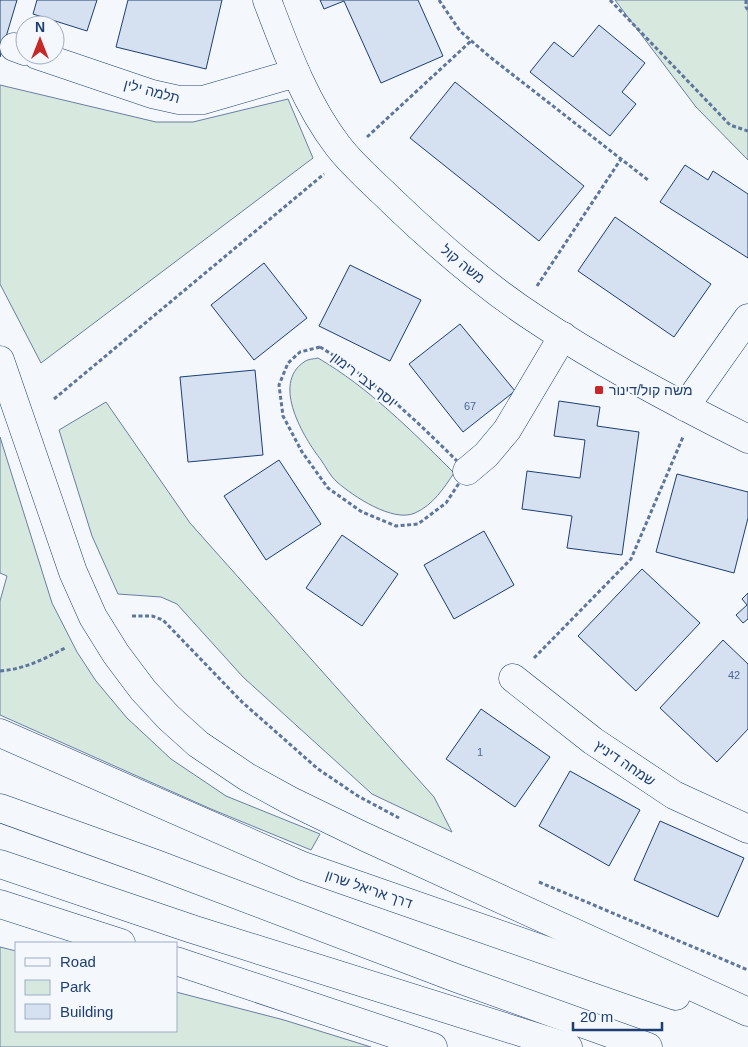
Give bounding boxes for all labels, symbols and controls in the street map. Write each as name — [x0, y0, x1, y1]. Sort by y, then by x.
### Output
north arrow — [15, 15, 65, 65]
text: N — [35, 19, 45, 35]
street label: תלמה ילין — [122, 76, 182, 106]
street label: משה קול — [438, 241, 488, 287]
street label: יוסף צבי רימון — [328, 349, 402, 411]
place label: משה קול/דינור — [609, 382, 693, 398]
marker: משה קול/דינור — [593, 384, 605, 396]
house number: 67 — [464, 400, 476, 412]
house number: 42 — [728, 669, 740, 681]
street label: שמחה דיניץ — [592, 737, 658, 789]
house number: 1 — [477, 746, 483, 758]
street label: דרך אריאל שרון — [323, 867, 415, 911]
legend — [15, 942, 178, 1032]
text: Road — [60, 953, 96, 970]
text: Park — [60, 978, 91, 995]
scale bar — [573, 1000, 662, 1032]
text: Building — [60, 1003, 113, 1020]
text: 20 m — [580, 1008, 613, 1025]

